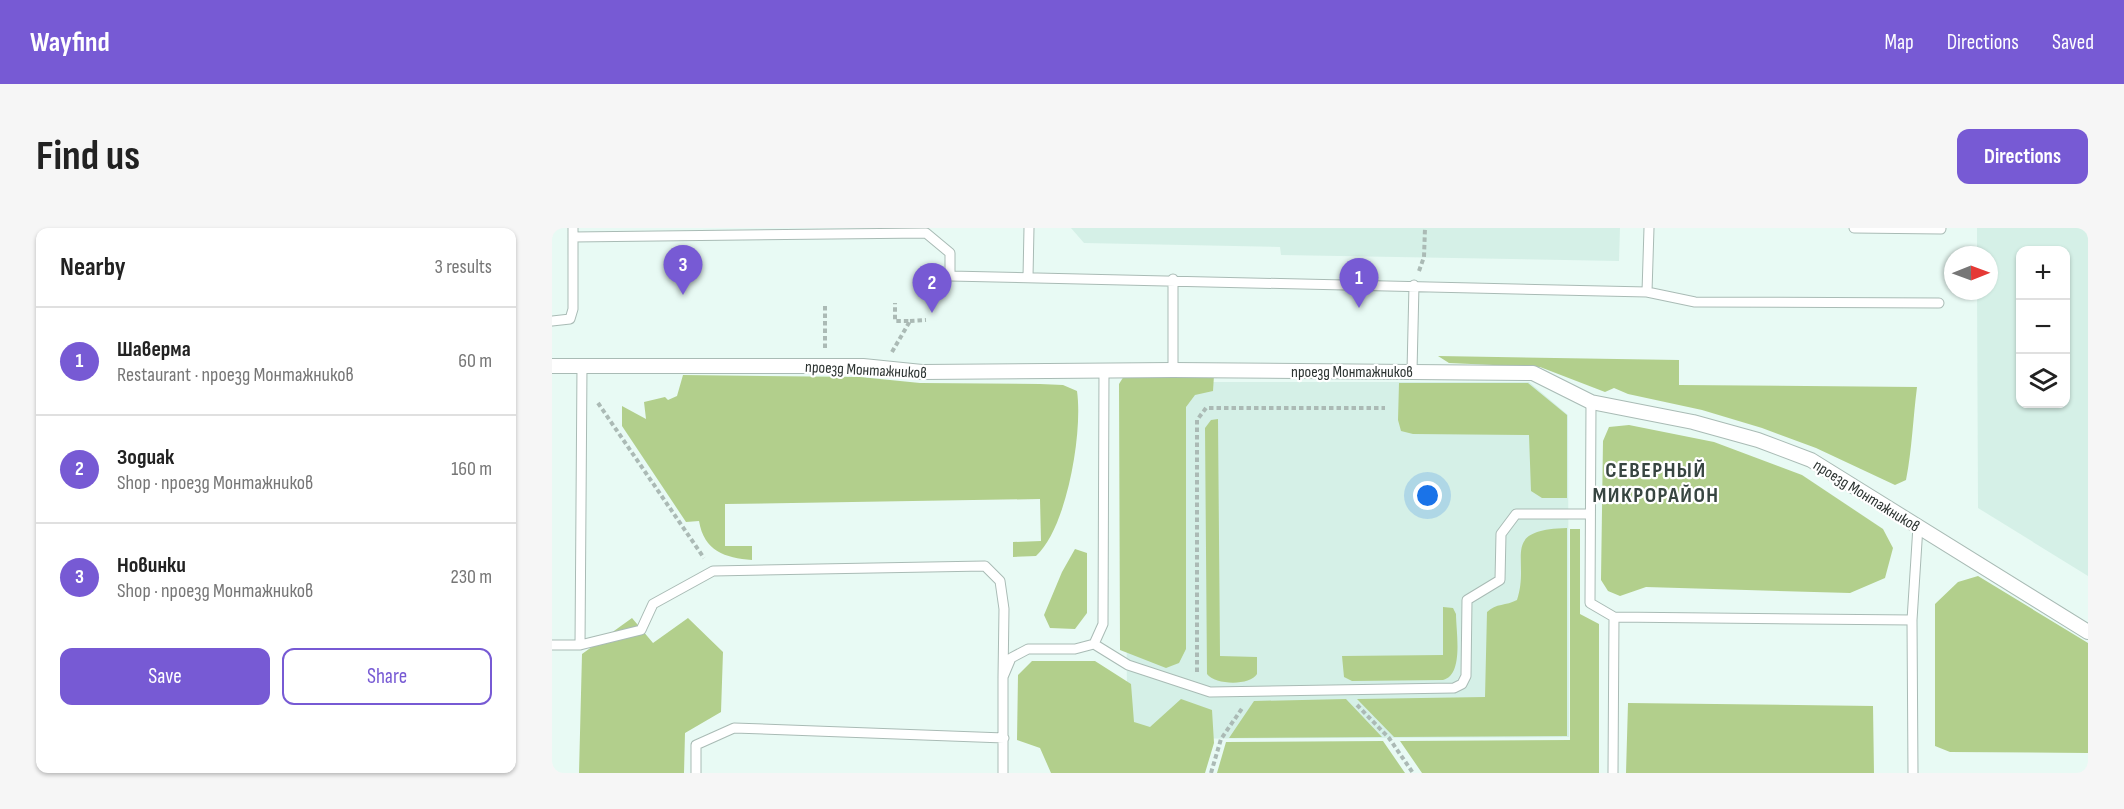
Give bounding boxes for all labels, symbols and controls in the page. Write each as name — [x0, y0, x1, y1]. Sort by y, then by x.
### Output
text: Wayfind — [30, 26, 110, 59]
text: Map — [1884, 30, 1914, 55]
text: Directions — [1947, 30, 2019, 55]
text: Saved — [2052, 30, 2094, 55]
button: Directions — [1957, 129, 2088, 184]
text: Find us — [36, 131, 140, 182]
pin: 3 — [664, 245, 702, 295]
north arrow — [1944, 246, 1998, 300]
map controls — [2016, 246, 2070, 408]
button: + — [2016, 246, 2070, 300]
text: Nearby — [60, 252, 126, 283]
text: 3 results — [435, 255, 492, 279]
pin: 1 — [1340, 259, 1378, 308]
pin: 2 — [912, 264, 952, 313]
button: − — [2016, 300, 2070, 354]
text: Шаверма — [117, 336, 191, 363]
text: 1 — [76, 349, 83, 373]
text: 60 m — [458, 349, 492, 373]
button: layers — [2016, 354, 2070, 408]
street label: проезд Монтажников — [805, 358, 927, 383]
text: Restaurant · проезд Монтажников — [117, 363, 354, 387]
street label: проезд Монтажников — [1291, 363, 1413, 382]
text: Зодиак — [117, 444, 174, 471]
street label: проезд Монтажников — [1809, 456, 1923, 537]
text: 2 — [75, 457, 84, 481]
text: 160 m — [451, 457, 492, 481]
district label: СЕВЕРНЫЙ МИКРОРАЙОН — [1592, 457, 1720, 509]
text: Shop · проезд Монтажников — [117, 471, 313, 495]
your location — [1413, 481, 1442, 510]
text: Новинки — [117, 552, 186, 579]
text: 3 — [75, 565, 84, 589]
text: 230 m — [450, 565, 492, 589]
text: Shop · проезд Монтажников — [117, 579, 313, 603]
button: Save — [60, 648, 270, 705]
button: Share — [282, 648, 492, 705]

